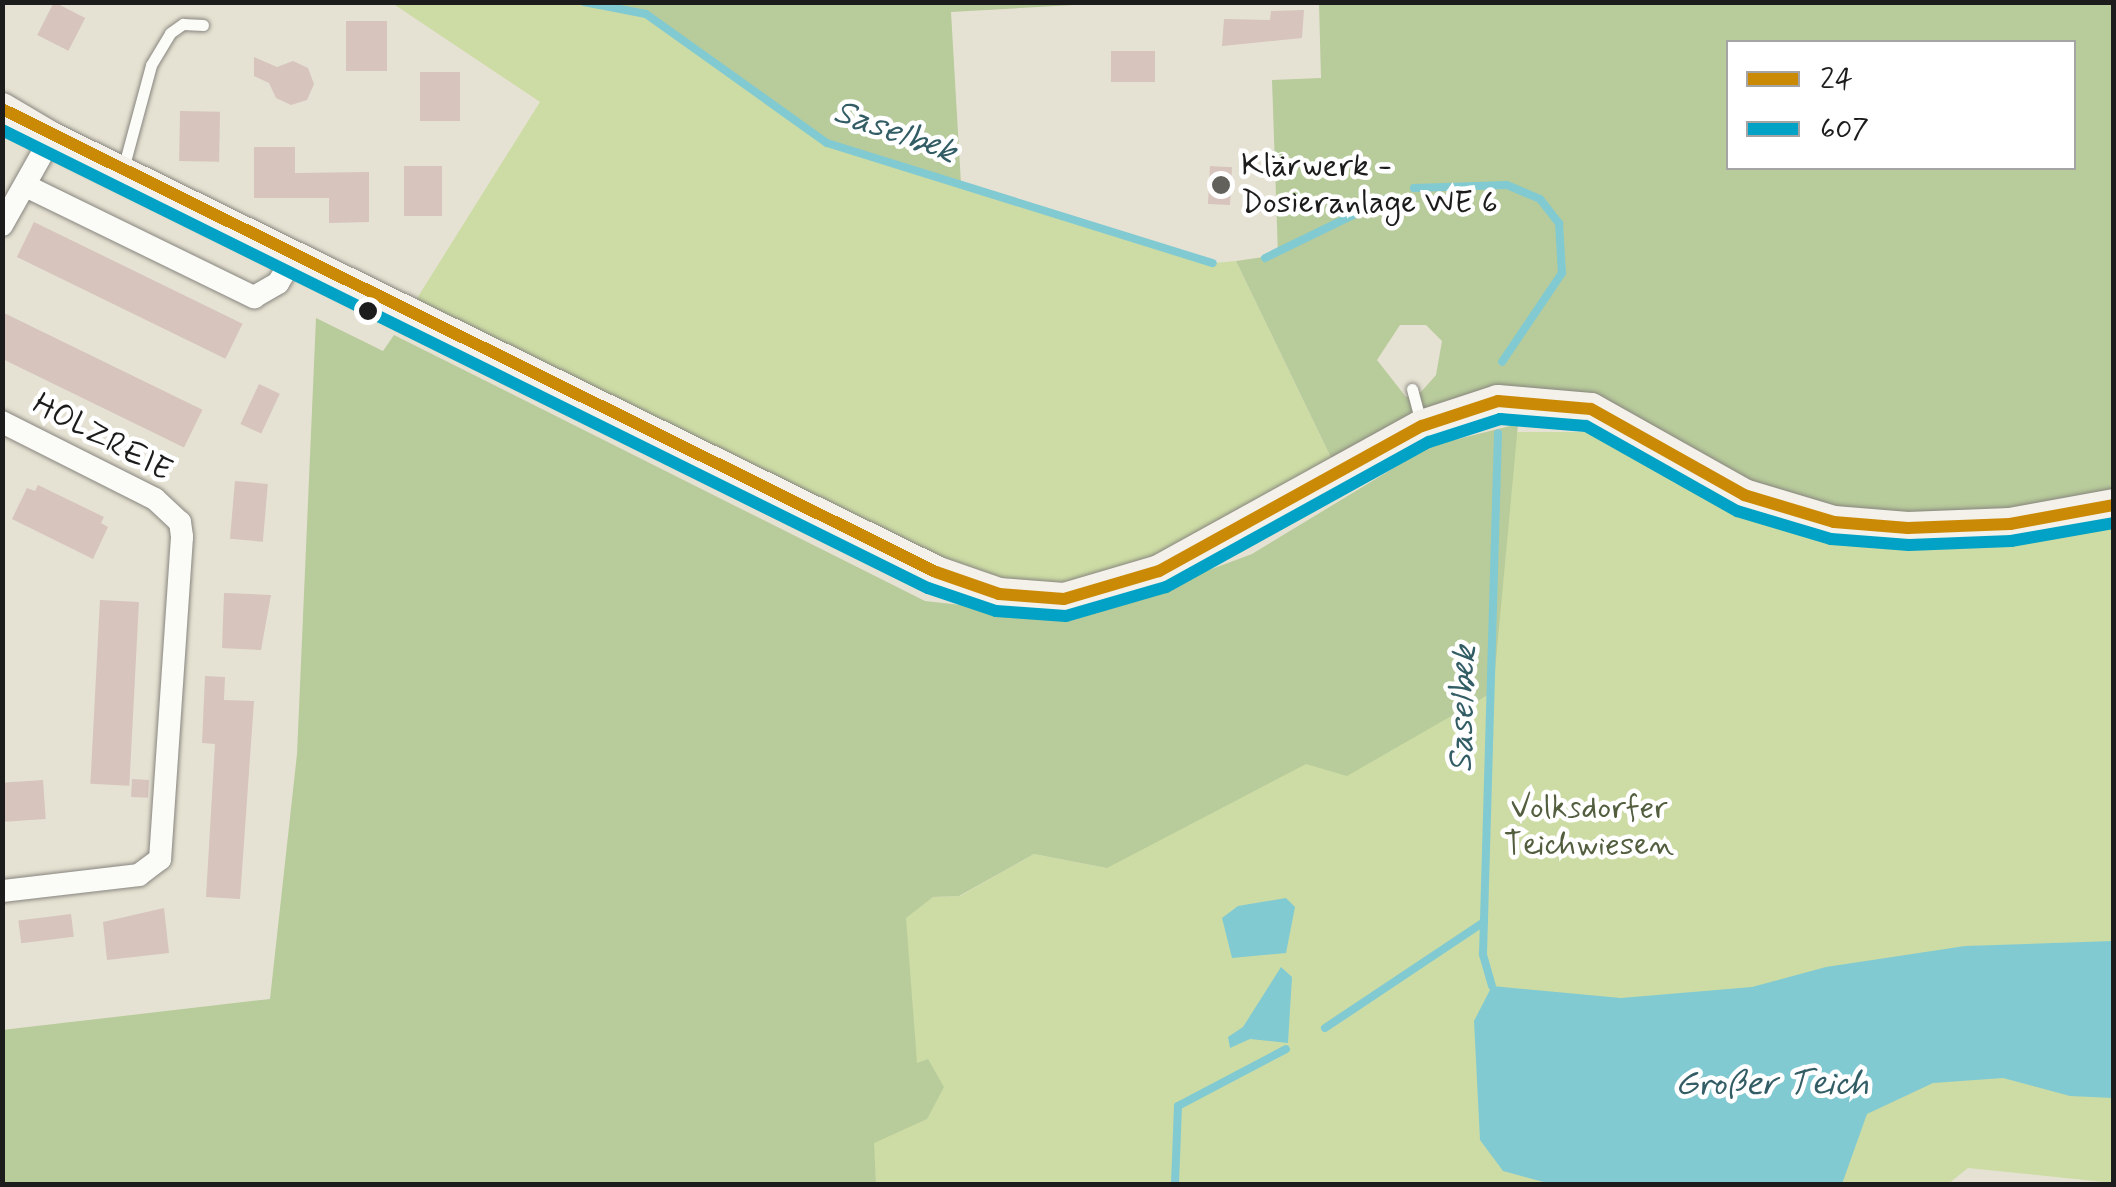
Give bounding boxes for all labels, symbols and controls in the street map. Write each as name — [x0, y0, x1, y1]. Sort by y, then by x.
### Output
legend — [1726, 40, 2076, 170]
text: 24 — [1820, 60, 1853, 99]
water label: Saselbek — [828, 90, 962, 174]
text: 607 — [1820, 110, 1869, 149]
place label: Klärwerk - Dosieranlage WE 6 — [1241, 148, 1498, 223]
marker: Klärwerk - Dosieranlage WE 6 — [1210, 174, 1232, 196]
unlabelled marker — [358, 301, 378, 321]
street label: HOLZREIE — [26, 385, 178, 491]
water label: Saselbek — [1440, 645, 1486, 773]
park label: Volksdorfer Teichwiesen — [1504, 790, 1674, 865]
water label: Großer Teich — [1677, 1063, 1867, 1105]

